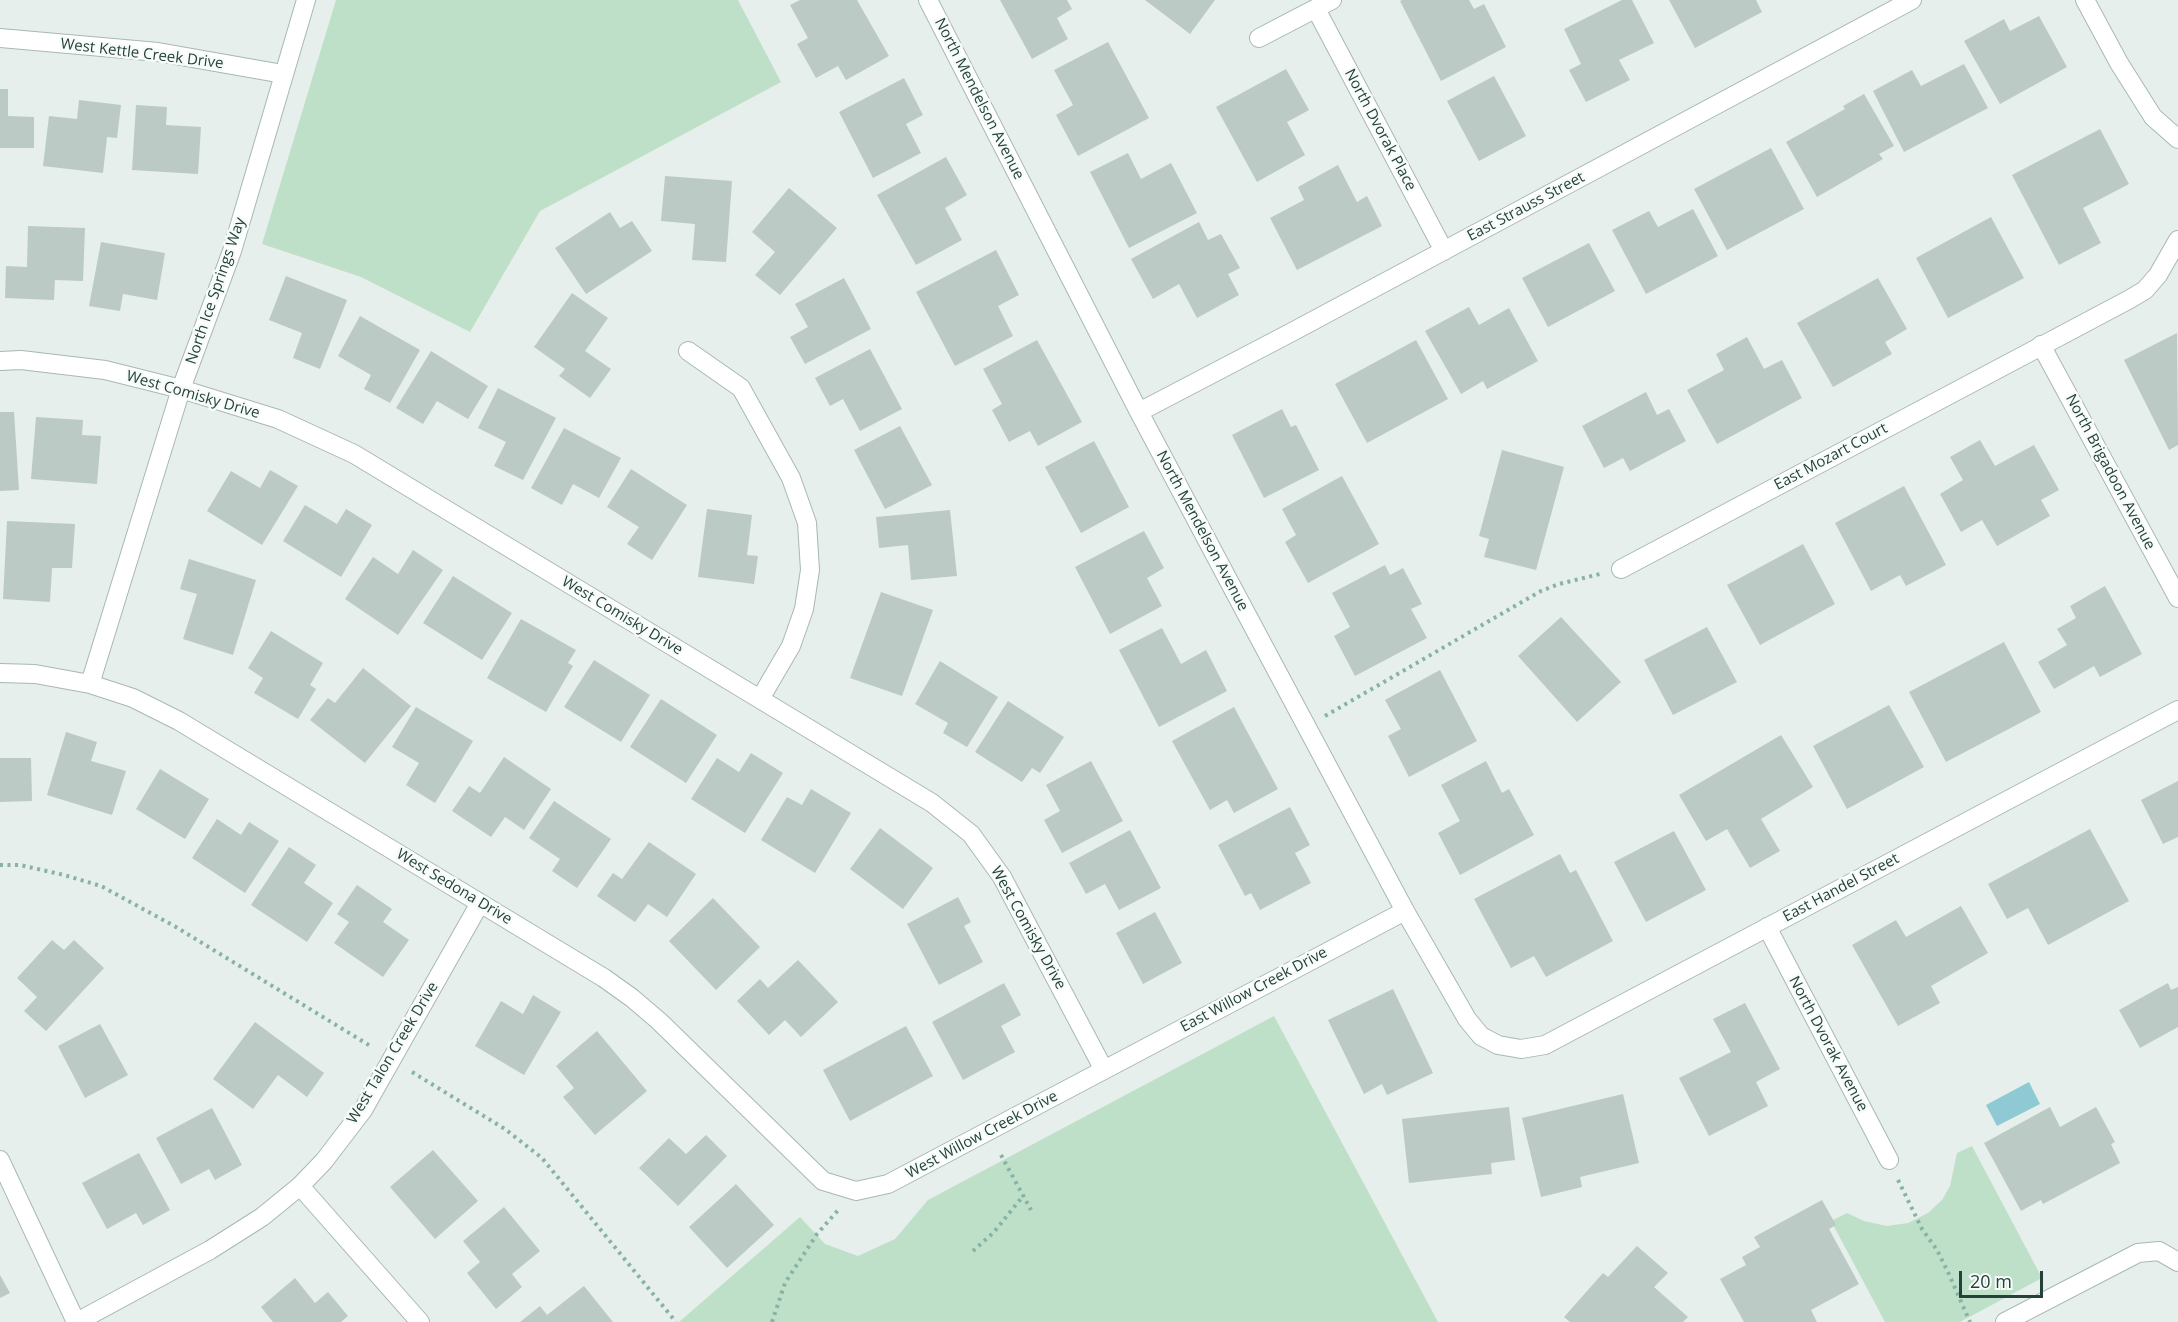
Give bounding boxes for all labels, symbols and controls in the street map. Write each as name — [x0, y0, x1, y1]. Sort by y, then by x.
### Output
street label: North Mendelson Avenue — [930, 15, 1028, 183]
street label: West Kettle Creek Drive — [60, 35, 224, 73]
street label: North Dvorak Place — [1340, 66, 1420, 194]
street label: East Strauss Street — [1464, 168, 1588, 246]
street label: North Ice Springs Way — [182, 215, 250, 367]
street label: West Comisky Drive — [124, 367, 262, 423]
street label: North Brigadoon Avenue — [2061, 391, 2159, 553]
street label: East Mozart Court — [1771, 420, 1891, 494]
street label: North Mendelson Avenue — [1152, 448, 1252, 614]
street label: West Comisky Drive — [558, 573, 686, 659]
street label: West Sedona Drive — [393, 845, 515, 929]
street label: East Handel Street — [1780, 850, 1902, 926]
street label: West Comisky Drive — [987, 863, 1069, 993]
street label: East Willow Creek Drive — [1177, 944, 1331, 1036]
street label: North Dvorak Avenue — [1785, 973, 1871, 1115]
street label: West Talon Creek Drive — [344, 979, 442, 1127]
street label: West Willow Creek Drive — [903, 1087, 1061, 1183]
scale bar — [1962, 1259, 2046, 1297]
text: 20 m — [1970, 1269, 2012, 1293]

